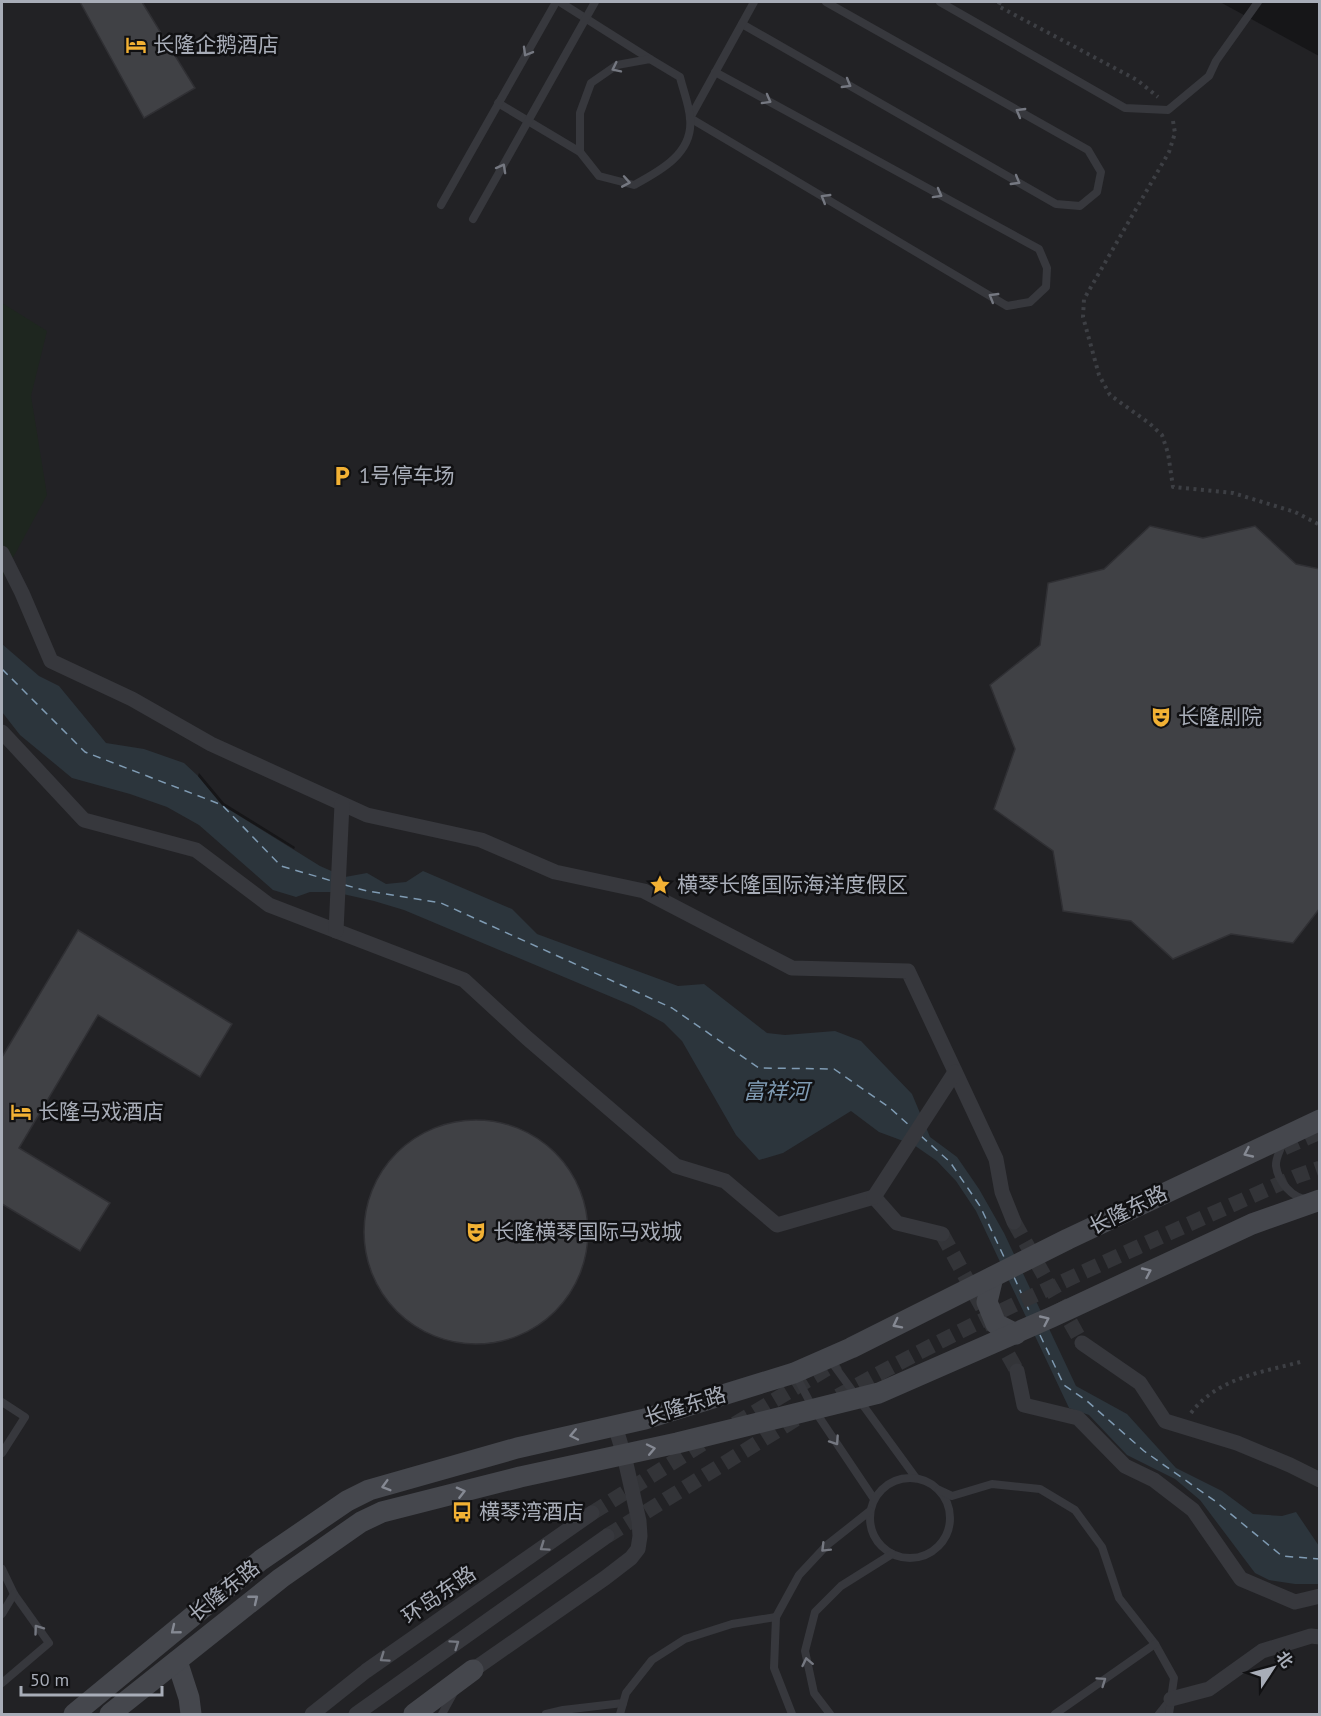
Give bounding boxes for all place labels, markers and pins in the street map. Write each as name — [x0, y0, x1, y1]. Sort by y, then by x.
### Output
place label: 长隆企鹅酒店 — [153, 31, 279, 58]
hotel icon: 长隆企鹅酒店 — [124, 33, 148, 57]
place label: 1号停车场 — [359, 462, 454, 489]
parking icon: 1号停车场 — [330, 464, 354, 488]
place label: 长隆剧院 — [1178, 703, 1262, 730]
theatre icon: 长隆剧院 — [1149, 705, 1173, 729]
place label: 横琴长隆国际海洋度假区 — [677, 871, 908, 898]
place icon: 横琴长隆国际海洋度假区 — [648, 873, 672, 897]
place label: 长隆马戏酒店 — [38, 1098, 164, 1125]
hotel icon: 长隆马戏酒店 — [9, 1100, 33, 1124]
place label: 长隆横琴国际马戏城 — [493, 1218, 682, 1245]
theatre icon: 长隆横琴国际马戏城 — [464, 1220, 488, 1244]
place label: 横琴湾酒店 — [479, 1498, 584, 1525]
bus stop icon: 横琴湾酒店 — [450, 1500, 474, 1524]

